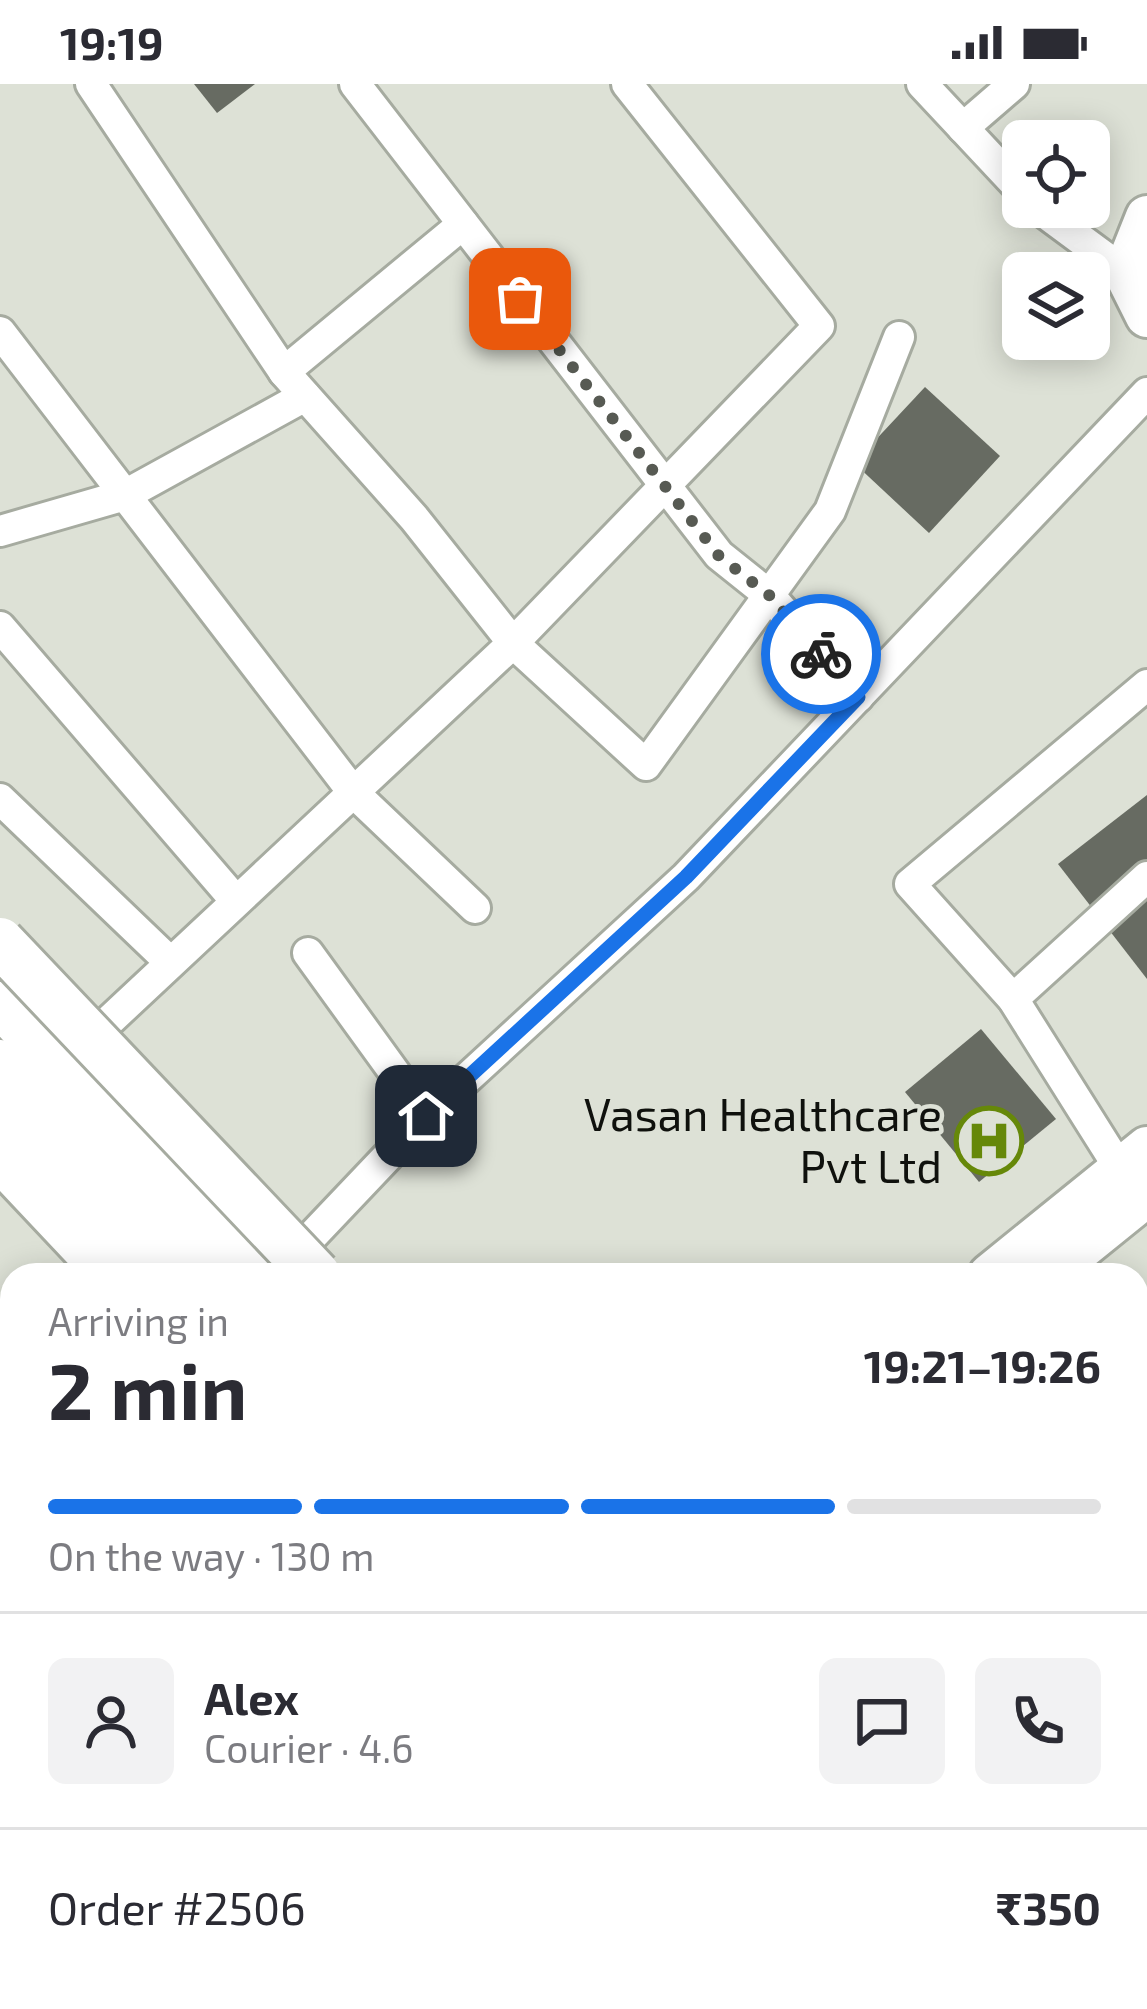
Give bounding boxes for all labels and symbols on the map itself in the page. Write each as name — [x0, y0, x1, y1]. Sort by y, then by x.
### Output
pin — [469, 248, 571, 350]
courier — [761, 594, 881, 714]
pin — [375, 1065, 477, 1167]
place label: Vasan Healthcare Pvt Ltd — [584, 1086, 942, 1192]
hospital icon: Vasan Healthcare Pvt Ltd — [954, 1106, 1024, 1176]

